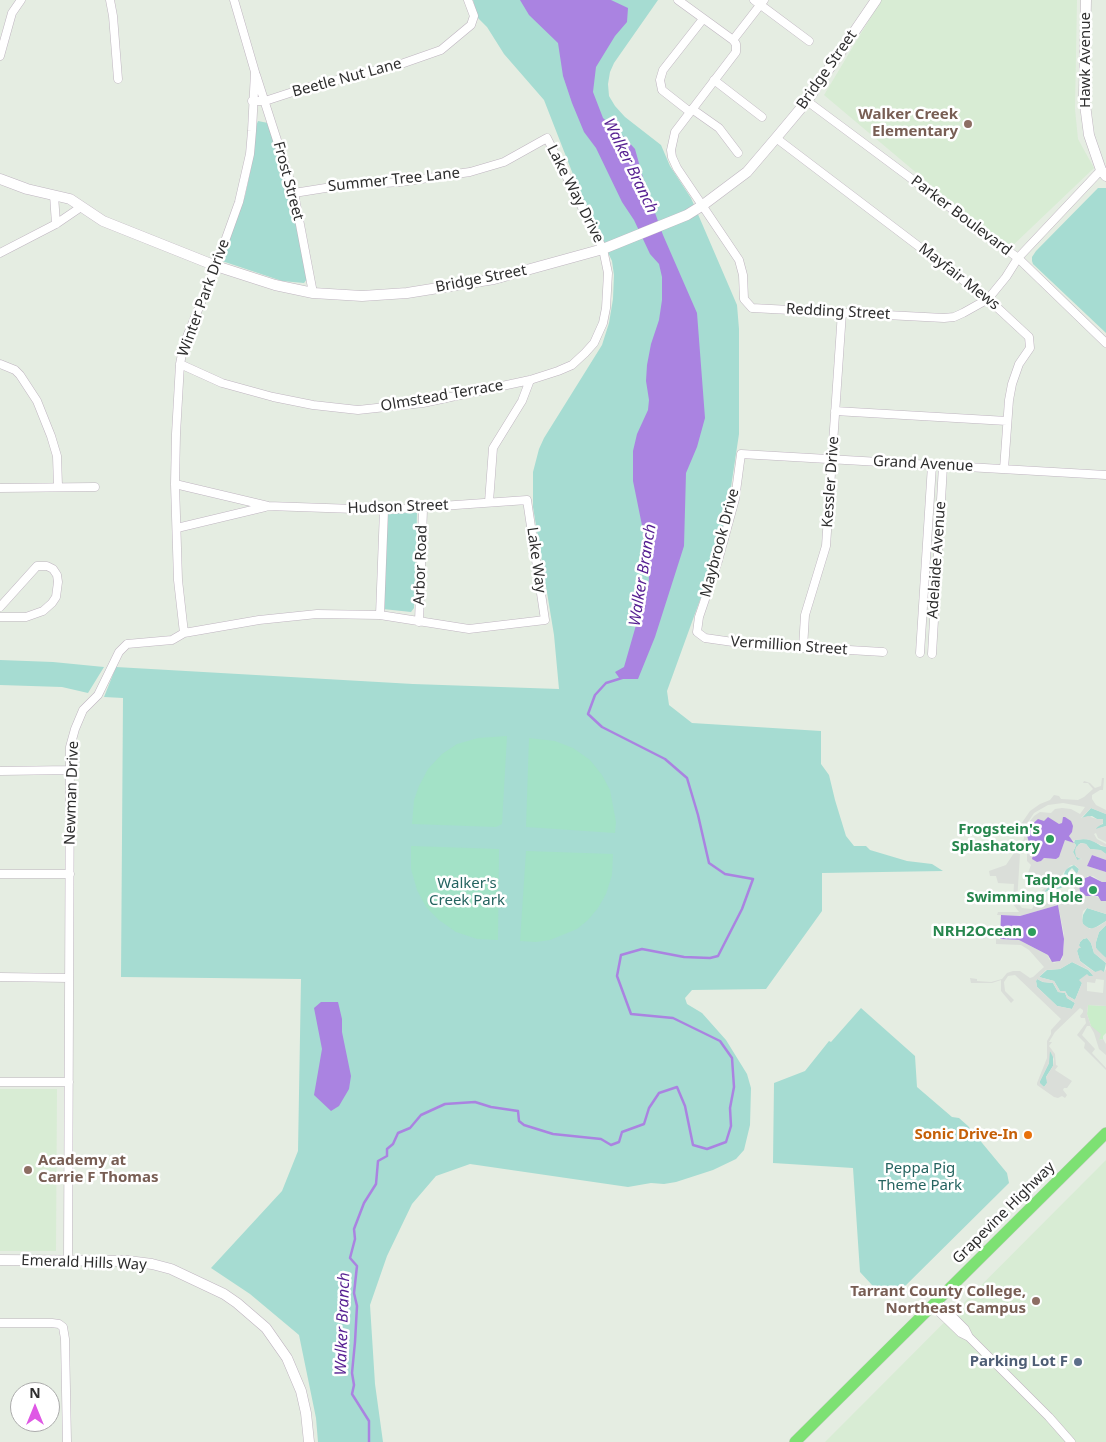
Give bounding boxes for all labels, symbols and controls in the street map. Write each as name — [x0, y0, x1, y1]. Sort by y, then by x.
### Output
street label: Hawk Avenue — [1077, 12, 1095, 108]
street label: Bridge Street — [793, 27, 861, 113]
street label: Beetle Nut Lane — [290, 55, 404, 101]
place label: Walker Creek Elementary — [858, 106, 958, 141]
water label: Walker Branch — [599, 115, 661, 217]
marker: Walker Creek Elementary — [962, 118, 974, 130]
street label: Frost Street — [269, 139, 307, 223]
street label: Lake Way Drive — [543, 142, 607, 246]
street label: Summer Tree Lane — [327, 164, 461, 196]
street label: Parker Boulevard — [907, 172, 1015, 260]
street label: Winter Park Drive — [174, 237, 234, 359]
street label: Mayfair Mews — [915, 240, 1003, 314]
street label: Bridge Street — [434, 261, 528, 297]
street label: Redding Street — [785, 300, 891, 324]
street label: Olmstead Terrace — [379, 376, 505, 416]
street label: Kessler Drive — [819, 436, 843, 528]
street label: Grand Avenue — [872, 452, 974, 476]
street label: Maybrook Drive — [697, 487, 743, 599]
street label: Hudson Street — [347, 496, 449, 518]
street label: Adelaide Avenue — [924, 501, 950, 619]
water label: Walker Branch — [625, 523, 661, 627]
street label: Arbor Road — [411, 525, 431, 605]
street label: Lake Way — [522, 526, 550, 594]
street label: Vermillion Street — [730, 633, 848, 659]
street label: Newman Drive — [61, 741, 83, 845]
place label: Frogstein's Splashatory — [951, 821, 1040, 856]
marker: Frogstein's Splashatory — [1044, 833, 1056, 845]
place label: Tadpole Swimming Hole — [966, 872, 1083, 907]
park label: Walker's Creek Park — [429, 875, 505, 910]
marker: Tadpole Swimming Hole — [1087, 884, 1099, 896]
place label: NRH2Ocean — [933, 923, 1022, 941]
marker: NRH2Ocean — [1026, 926, 1038, 938]
place label: Sonic Drive-In — [914, 1126, 1018, 1144]
marker: Sonic Drive-In — [1022, 1129, 1034, 1141]
place label: Academy at Carrie F Thomas — [38, 1152, 158, 1187]
street label: Grapevine Highway — [949, 1158, 1059, 1268]
park label: Peppa Pig Theme Park — [878, 1160, 962, 1195]
marker: Academy at Carrie F Thomas — [22, 1164, 34, 1176]
street label: Emerald Hills Way — [21, 1252, 147, 1274]
water label: Walker Branch — [332, 1272, 354, 1376]
place label: Tarrant County College, Northeast Campus — [850, 1283, 1026, 1318]
marker: Tarrant County College, Northeast Campus — [1030, 1295, 1042, 1307]
place label: Parking Lot F — [970, 1353, 1068, 1371]
marker: Parking Lot F — [1072, 1356, 1084, 1368]
north arrow — [10, 1382, 60, 1432]
text: N — [29, 1383, 41, 1402]

